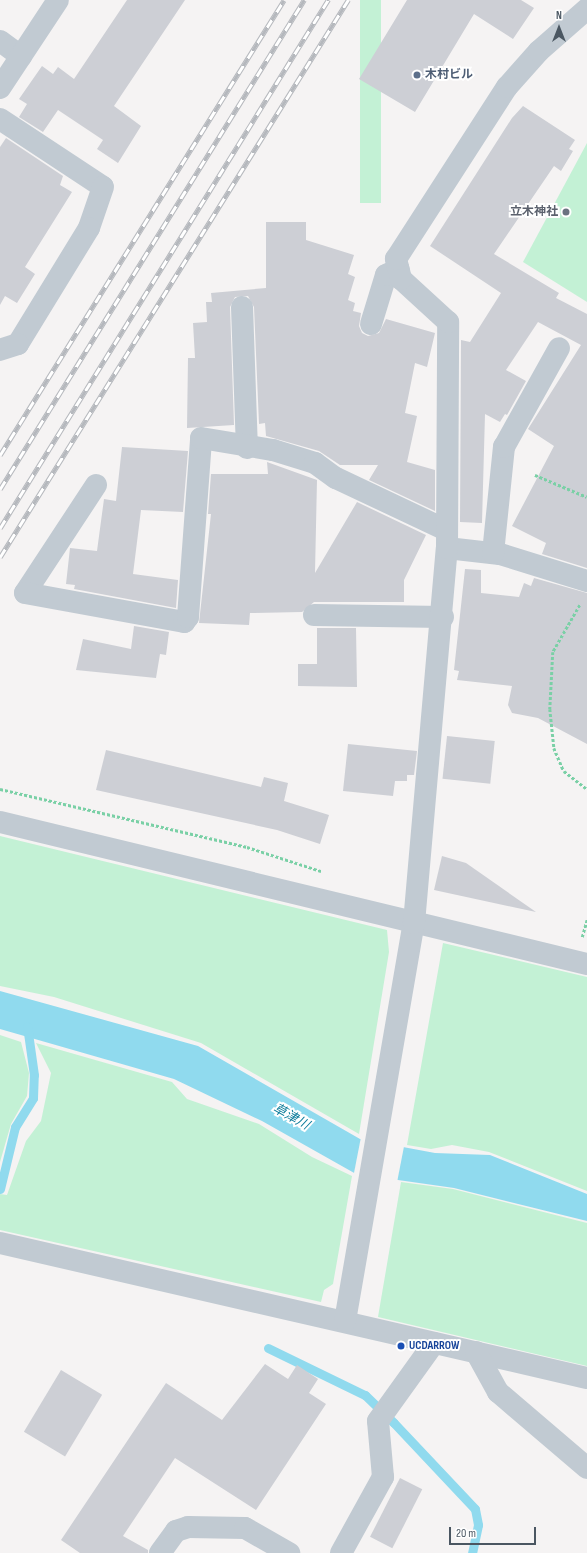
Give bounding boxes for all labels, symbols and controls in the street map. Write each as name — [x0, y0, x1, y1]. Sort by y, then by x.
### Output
north arrow — [539, 8, 579, 48]
text: N — [556, 9, 562, 22]
place label: 木村ビル — [425, 68, 473, 82]
marker: 木村ビル — [412, 70, 422, 80]
place label: 立木神社 — [510, 205, 558, 219]
marker: 立木神社 — [561, 207, 571, 217]
water label: 草津川 — [270, 1101, 312, 1133]
place label: UCDARROW — [409, 1339, 459, 1353]
marker: UCDARROW — [396, 1341, 406, 1351]
scale bar — [451, 1519, 538, 1545]
text: 20 m — [456, 1526, 476, 1541]

